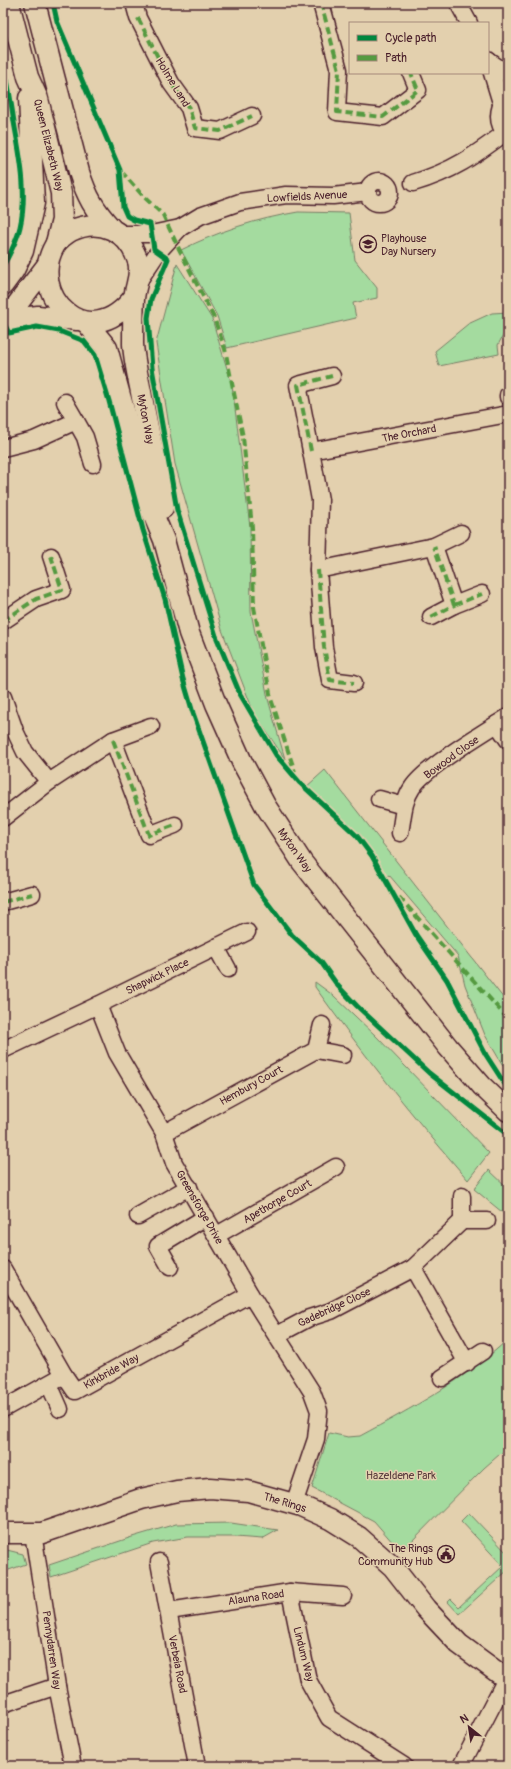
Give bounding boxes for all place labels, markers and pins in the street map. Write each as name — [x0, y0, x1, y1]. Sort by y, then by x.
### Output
place label: Playhouse Day Nursery — [381, 232, 436, 258]
school or university icon: Playhouse Day Nursery — [358, 234, 378, 254]
place label: The Rings Community Hub — [358, 1542, 433, 1568]
public building icon: The Rings Community Hub — [436, 1544, 456, 1564]

